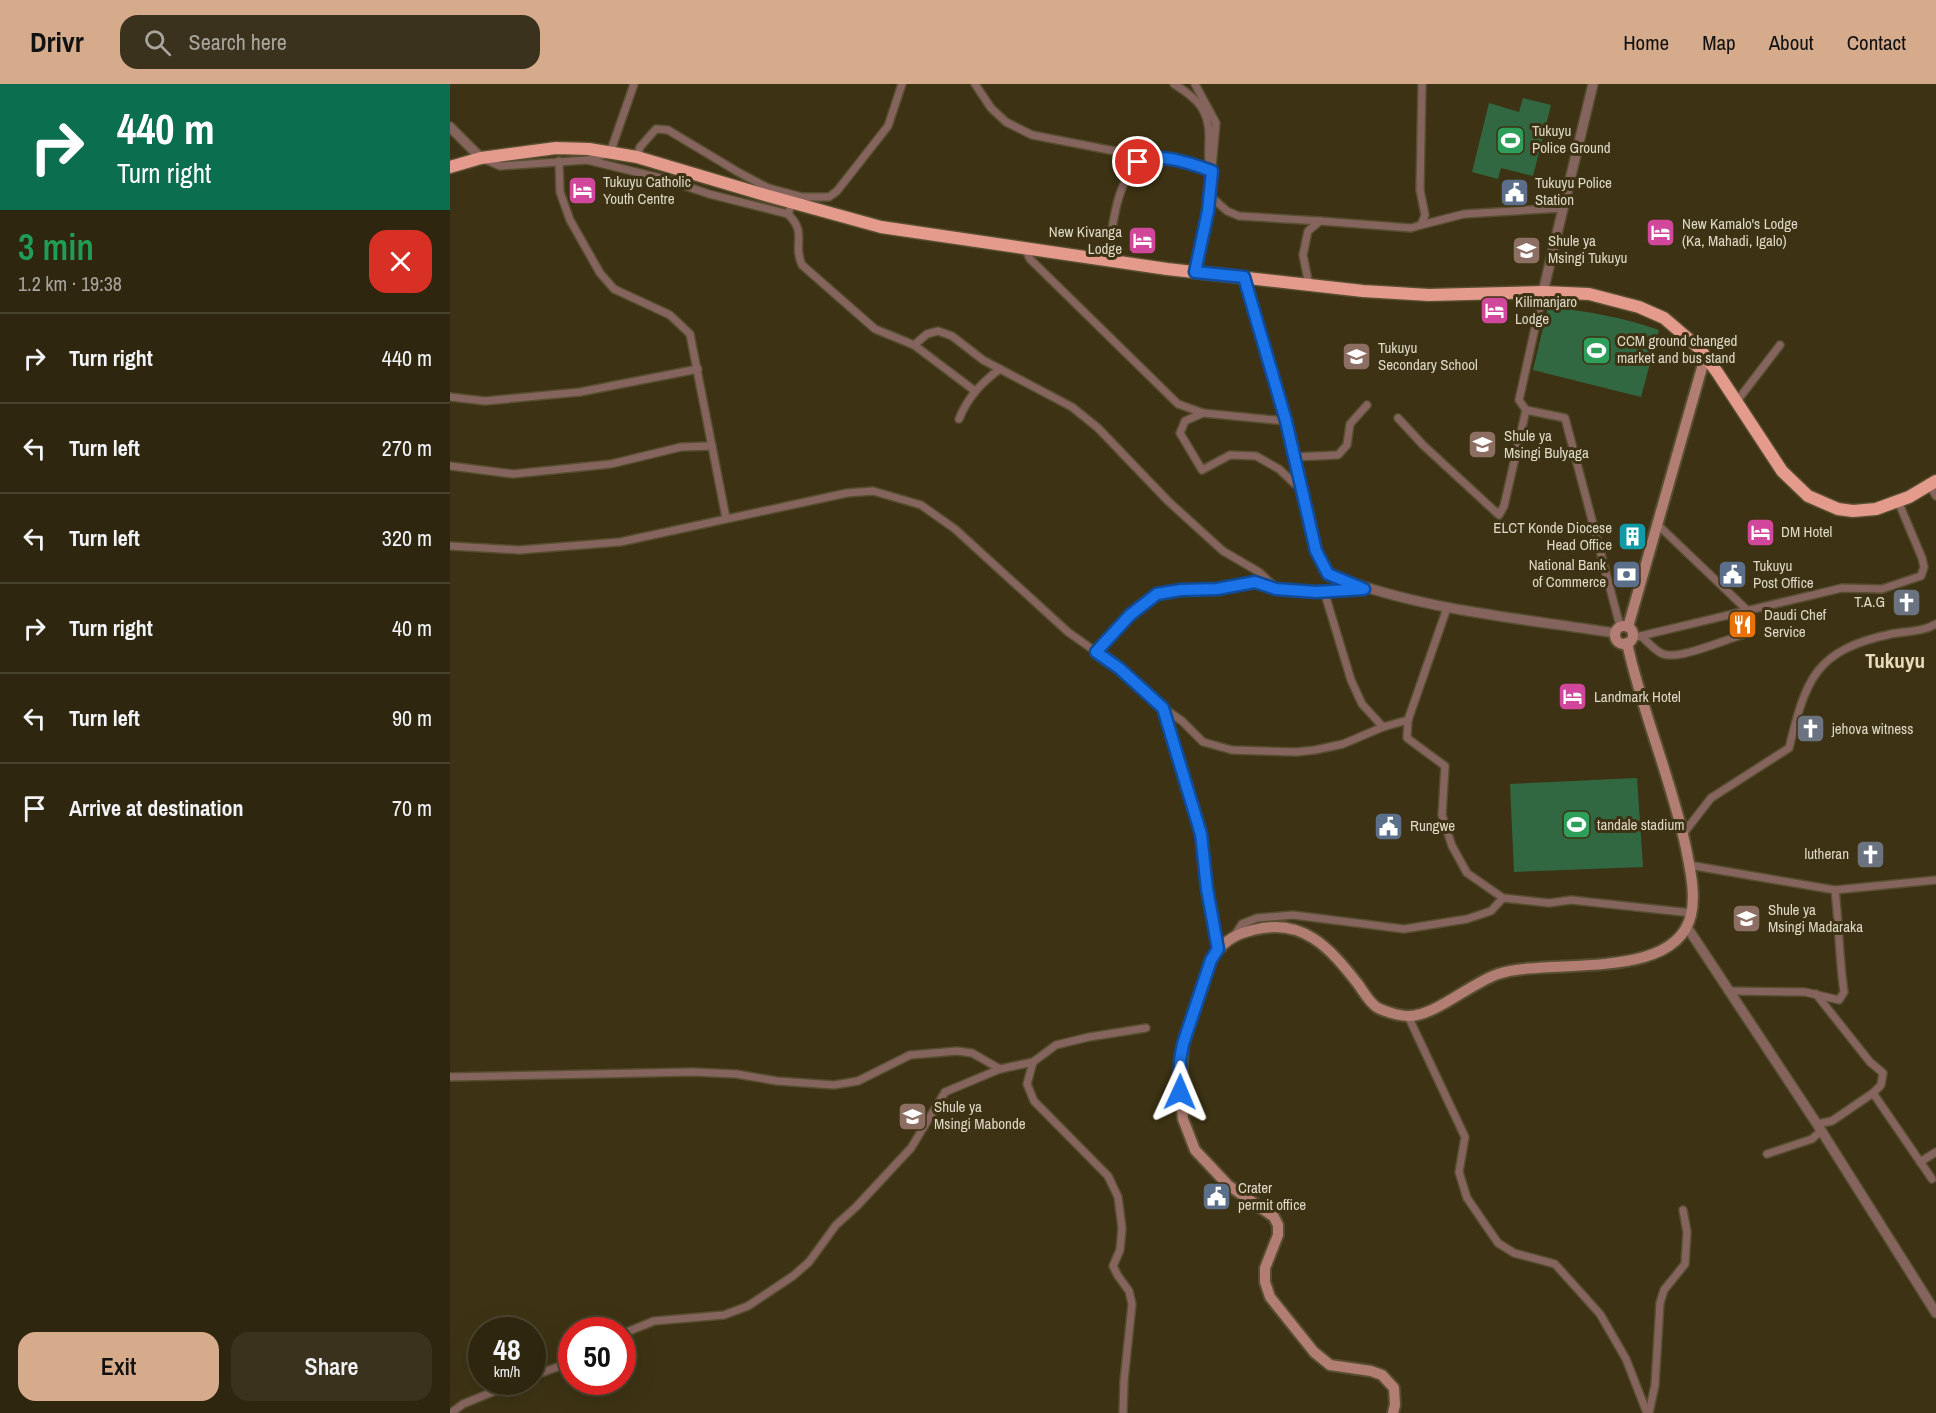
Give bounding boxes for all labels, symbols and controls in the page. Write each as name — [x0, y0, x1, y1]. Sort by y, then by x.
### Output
search box — [120, 15, 540, 69]
text: Drivr — [30, 23, 84, 61]
icon: search — [141, 26, 174, 59]
text: Search here — [189, 27, 287, 57]
text: Home — [1623, 28, 1669, 57]
text: Map — [1702, 28, 1736, 57]
text: About — [1769, 28, 1814, 57]
text: Contact — [1847, 28, 1906, 57]
text: 440 m — [117, 101, 215, 157]
icon: right — [18, 108, 96, 186]
place label: Tukuyu Police Ground — [1532, 120, 1611, 158]
sports icon: Tukuyu Police Ground — [1495, 124, 1527, 156]
pin — [1112, 136, 1163, 187]
icon: arrive — [1121, 145, 1154, 178]
text: Turn right — [117, 155, 211, 191]
place label: Tukuyu Catholic Youth Centre — [603, 171, 691, 209]
place label: Tukuyu Police Station — [1535, 172, 1612, 210]
hotel icon: Tukuyu Catholic Youth Centre — [566, 175, 598, 207]
public building icon: Tukuyu Police Station — [1498, 176, 1530, 208]
place label: New Kamalo's Lodge (Ka, Mahadi, Igalo) — [1682, 213, 1798, 251]
hotel icon: New Kamalo's Lodge (Ka, Mahadi, Igalo) — [1645, 217, 1677, 249]
place label: New Kivanga Lodge — [1049, 221, 1122, 259]
text: 3 min — [18, 223, 94, 271]
hotel icon: New Kivanga Lodge — [1127, 225, 1159, 257]
button: close — [369, 230, 432, 293]
place label: Shule ya Msingi Tukuyu — [1548, 230, 1627, 268]
school or university icon: Shule ya Msingi Tukuyu — [1511, 234, 1543, 266]
text: 1.2 km · 19:38 — [18, 270, 122, 297]
place label: Kilimanjaro Lodge — [1515, 291, 1577, 329]
hotel icon: Kilimanjaro Lodge — [1478, 295, 1510, 327]
place label: CCM ground changed market and bus stand — [1617, 330, 1737, 368]
sports icon: CCM ground changed market and bus stand — [1580, 334, 1612, 366]
place label: Tukuyu Secondary School — [1378, 337, 1478, 375]
school or university icon: Tukuyu Secondary School — [1341, 341, 1373, 373]
icon: right — [18, 342, 51, 375]
text: Turn right — [69, 343, 153, 373]
text: 440 m — [382, 343, 432, 373]
place label: Shule ya Msingi Bulyaga — [1504, 425, 1589, 463]
school or university icon: Shule ya Msingi Bulyaga — [1467, 429, 1499, 461]
icon: left — [18, 432, 51, 465]
text: Turn left — [69, 433, 140, 463]
text: 270 m — [382, 433, 432, 463]
hotel icon: DM Hotel — [1744, 516, 1776, 548]
place label: ELCT Konde Diocese Head Office — [1493, 517, 1612, 555]
building icon: ELCT Konde Diocese Head Office — [1617, 521, 1649, 553]
place label: DM Hotel — [1781, 521, 1832, 542]
icon: left — [18, 522, 51, 555]
text: Turn left — [69, 523, 140, 553]
text: 320 m — [382, 523, 432, 553]
place label: National Bank of Commerce — [1529, 554, 1607, 592]
place label: Tukuyu Post Office — [1753, 555, 1814, 593]
bank icon: National Bank of Commerce — [1611, 558, 1643, 590]
public building icon: Tukuyu Post Office — [1716, 559, 1748, 591]
church icon: T.A.G — [1890, 586, 1922, 618]
place label: T.A.G — [1854, 591, 1885, 612]
place label: Daudi Chef Service — [1764, 604, 1827, 642]
restaurant icon: Daudi Chef Service — [1727, 608, 1759, 640]
icon: right — [18, 612, 51, 645]
text: Turn right — [69, 613, 153, 643]
text: 40 m — [392, 613, 432, 643]
district label: Tukuyu — [1865, 646, 1925, 675]
hotel icon: Landmark Hotel — [1557, 681, 1589, 713]
place label: Landmark Hotel — [1594, 686, 1681, 707]
icon: left — [18, 702, 51, 735]
text: Turn left — [69, 703, 140, 733]
text: 90 m — [392, 703, 432, 733]
church icon: jehova witness — [1795, 713, 1827, 745]
place label: jehova witness — [1831, 718, 1913, 739]
icon: arrive — [18, 792, 51, 825]
text: Arrive at destination — [69, 793, 243, 823]
text: 70 m — [392, 793, 432, 823]
sports icon: tandale stadium — [1560, 809, 1592, 841]
public building icon: Rungwe — [1373, 810, 1405, 842]
place label: tandale stadium — [1597, 814, 1685, 835]
place label: Rungwe — [1410, 815, 1455, 836]
church icon: lutheran — [1854, 838, 1886, 870]
place label: lutheran — [1805, 843, 1849, 864]
place label: Shule ya Msingi Madaraka — [1768, 899, 1863, 937]
school or university icon: Shule ya Msingi Madaraka — [1731, 903, 1763, 935]
position arrow — [1148, 1060, 1212, 1124]
place label: Shule ya Msingi Mabonde — [934, 1096, 1026, 1134]
school or university icon: Shule ya Msingi Mabonde — [897, 1100, 929, 1132]
place label: Crater permit office — [1238, 1177, 1306, 1215]
public building icon: Crater permit office — [1201, 1181, 1233, 1213]
speed limit sign: 50 — [558, 1317, 636, 1395]
text: 48 — [493, 1329, 521, 1369]
button: Exit — [18, 1332, 219, 1401]
button: Share — [231, 1332, 432, 1401]
text: km/h — [494, 1361, 520, 1382]

